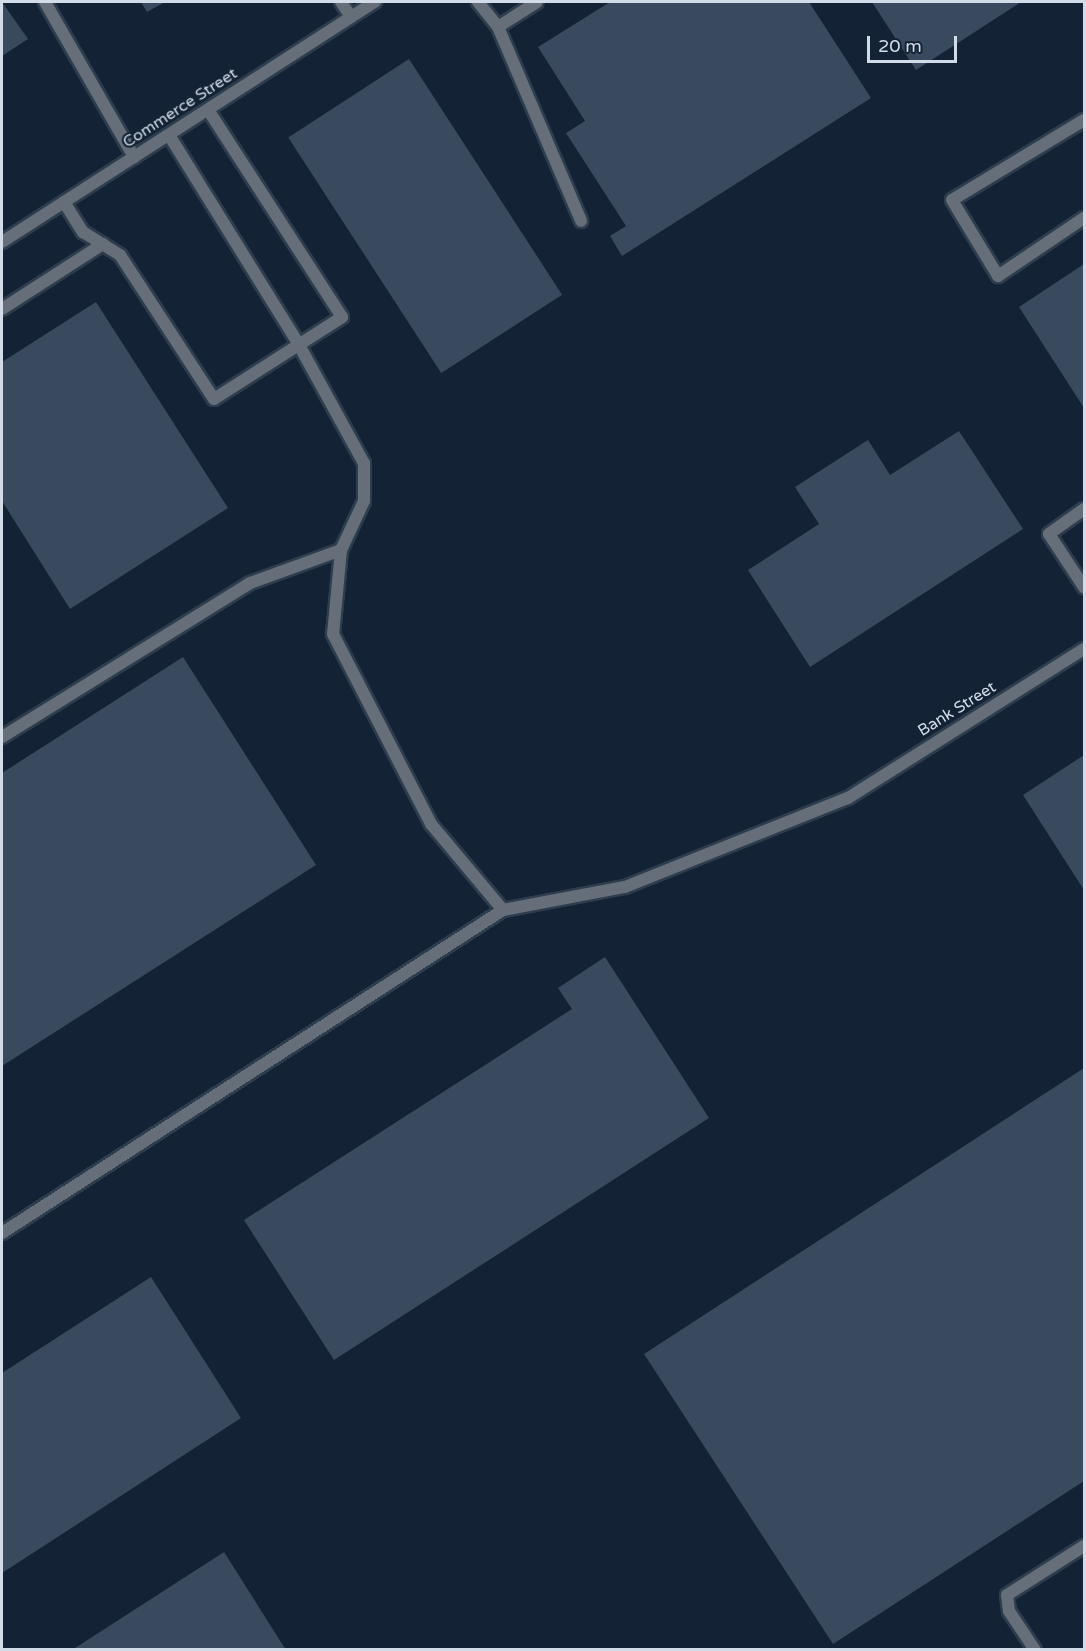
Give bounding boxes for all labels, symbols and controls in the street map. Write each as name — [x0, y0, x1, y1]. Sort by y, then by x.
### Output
scale bar — [870, 24, 960, 62]
text: 20 m — [878, 35, 922, 57]
street label: Commerce Street — [119, 64, 241, 152]
street label: Bank Street — [914, 677, 1000, 741]

